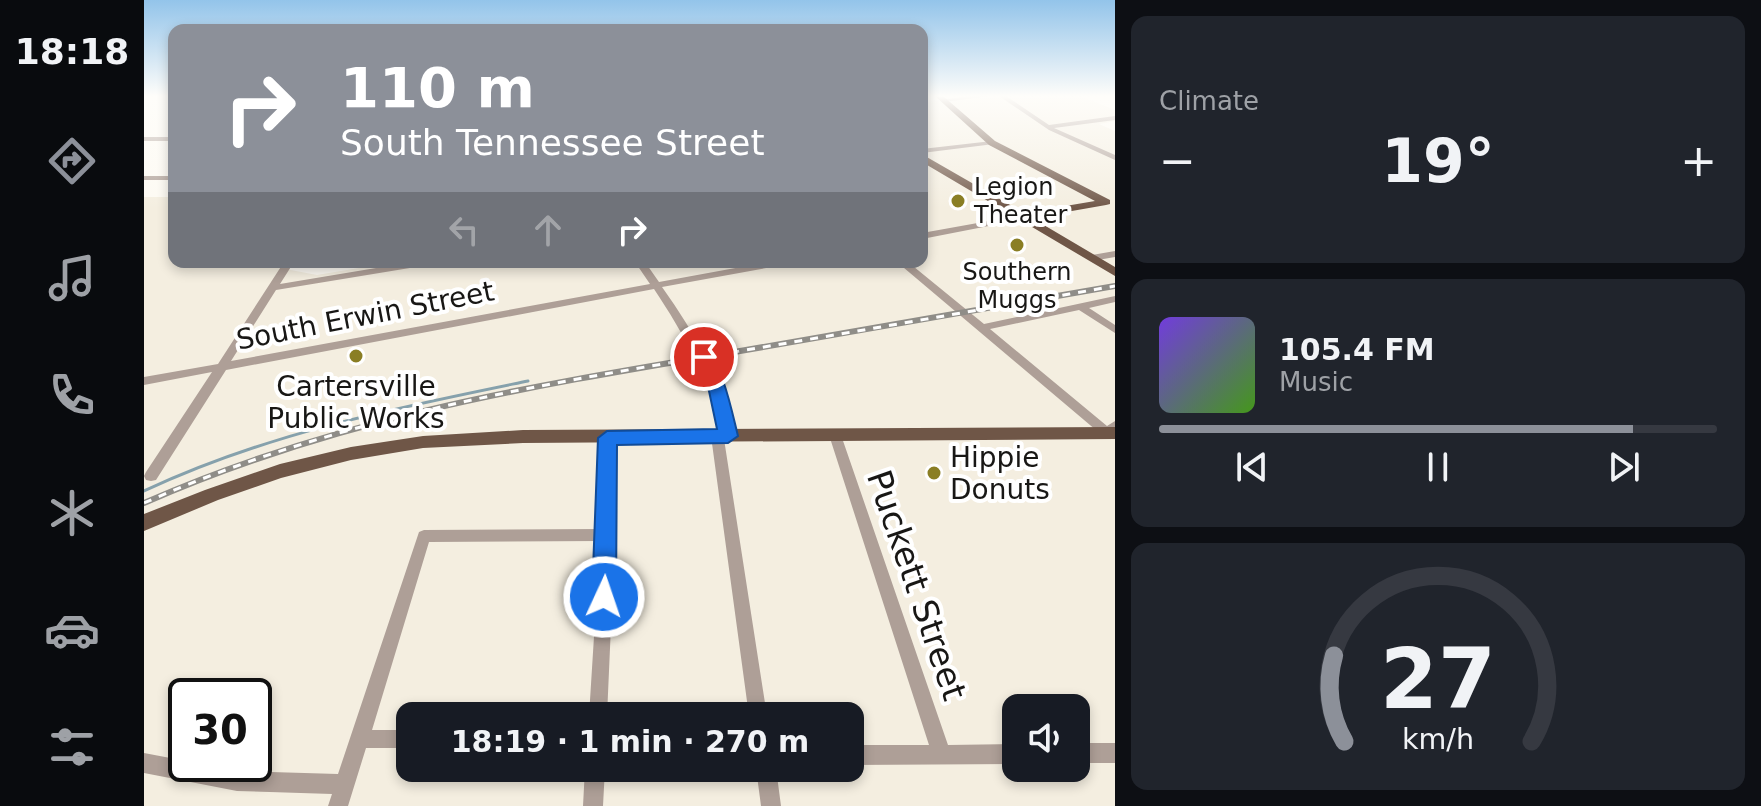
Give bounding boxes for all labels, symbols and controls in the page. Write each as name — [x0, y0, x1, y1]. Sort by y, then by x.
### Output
text: 18:18 — [15, 31, 129, 72]
text: 110 m — [340, 55, 535, 120]
icon: right — [208, 56, 312, 160]
text: Climate — [1159, 86, 1259, 116]
text: South Tennessee Street — [340, 122, 765, 163]
text: 19° — [1381, 126, 1495, 196]
icon: directions — [44, 133, 100, 189]
text: − — [1159, 135, 1196, 186]
text: + — [1680, 135, 1717, 186]
place label: Legion Theater — [973, 173, 1068, 229]
marker: Legion Theater — [949, 192, 967, 210]
icon: left — [442, 208, 486, 252]
icon: ahead — [526, 208, 570, 252]
icon: right — [610, 208, 654, 252]
marker: Southern Muggs — [1008, 236, 1026, 254]
icon: music — [44, 250, 100, 306]
place label: Southern Muggs — [962, 258, 1072, 314]
street label: South Erwin Street — [233, 274, 497, 357]
pin — [670, 323, 738, 391]
text: 105.4 FM — [1279, 332, 1435, 367]
icon: arrive — [682, 335, 726, 379]
marker: Cartersville Public Works — [347, 347, 365, 365]
icon: phone — [44, 367, 100, 423]
text: Music — [1279, 367, 1353, 397]
place label: Cartersville Public Works — [267, 370, 445, 435]
place label: Hippie Donuts — [950, 441, 1050, 506]
icon: previous — [1230, 445, 1274, 489]
icon: pause — [1416, 445, 1460, 489]
icon: next — [1602, 445, 1646, 489]
marker: Hippie Donuts — [925, 464, 943, 482]
street label: Puckett Street — [859, 465, 975, 705]
icon: climate — [44, 485, 100, 541]
position arrow — [562, 555, 646, 639]
icon: car — [44, 602, 100, 658]
text: 27 — [1380, 631, 1496, 728]
speed limit sign: 30 — [168, 678, 272, 782]
map controls — [1002, 694, 1090, 782]
button: sound — [1002, 694, 1090, 782]
icon: filters — [44, 719, 100, 775]
text: km/h — [1402, 723, 1474, 757]
text: 18:19 · 1 min · 270 m — [451, 724, 809, 759]

